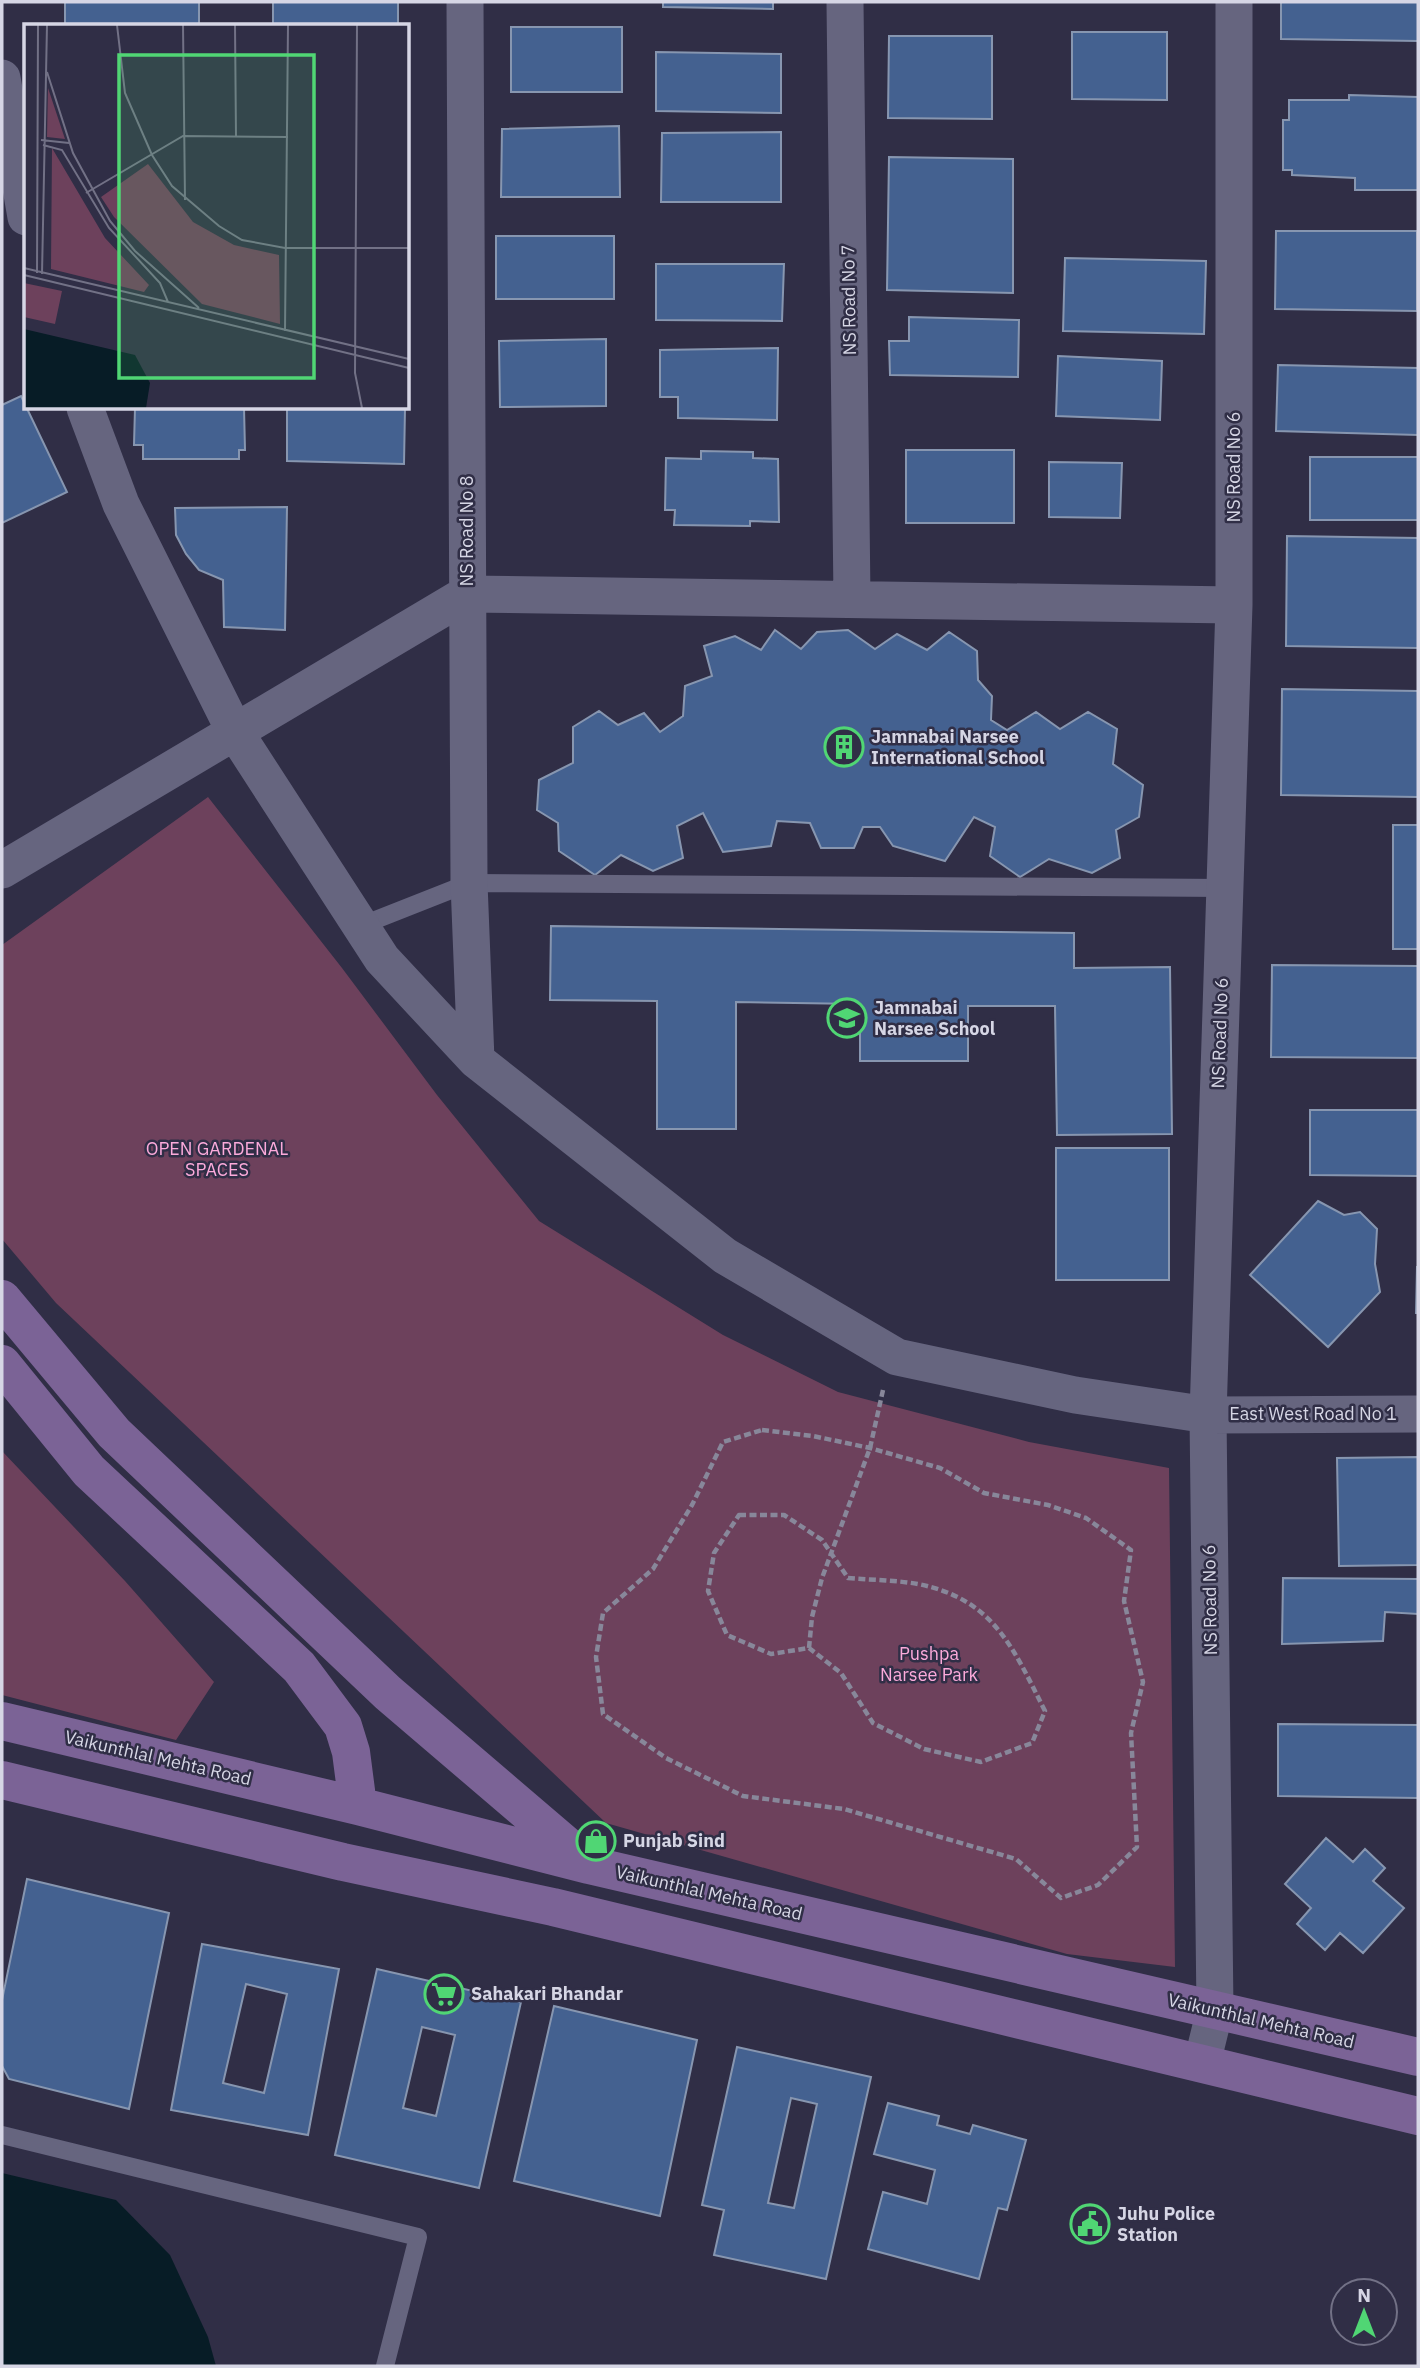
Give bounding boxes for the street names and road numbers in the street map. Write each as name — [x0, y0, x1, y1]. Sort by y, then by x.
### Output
street label: NS Road No 7 — [836, 244, 861, 356]
street label: NS Road No 6 — [1222, 412, 1245, 522]
street label: NS Road No 8 — [455, 476, 478, 586]
street label: NS Road No 6 — [1206, 977, 1233, 1089]
street label: East West Road No 1 — [1229, 1402, 1397, 1425]
street label: NS Road No 6 — [1197, 1544, 1222, 1656]
street label: Vaikunthlal Mehta Road — [63, 1725, 254, 1790]
street label: Vaikunthlal Mehta Road — [614, 1860, 805, 1925]
street label: Vaikunthlal Mehta Road — [1166, 1988, 1357, 2053]

